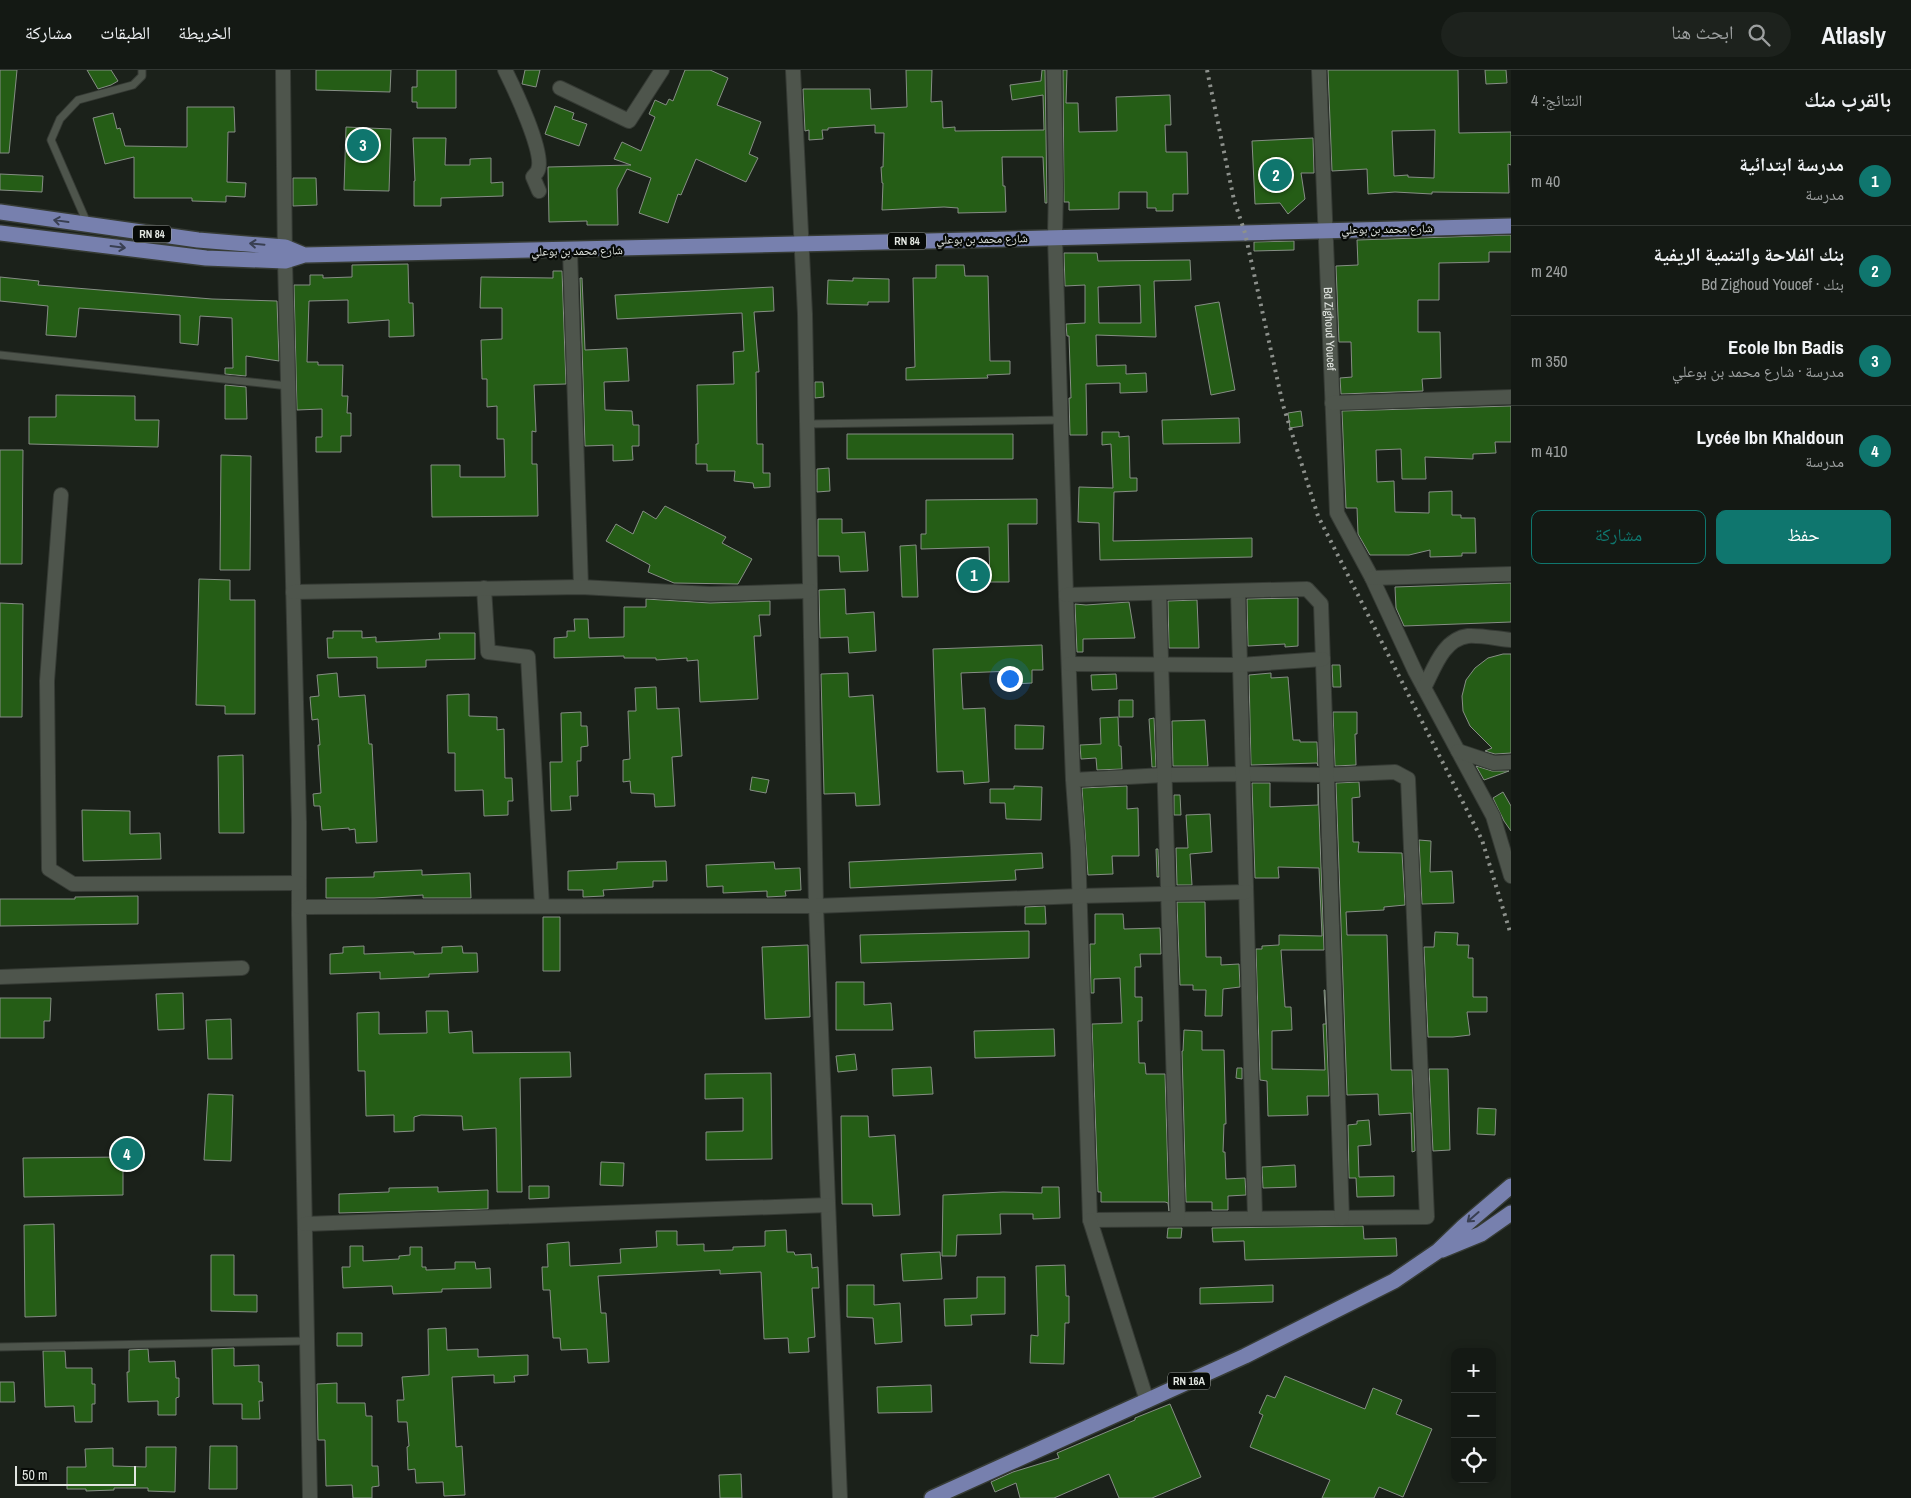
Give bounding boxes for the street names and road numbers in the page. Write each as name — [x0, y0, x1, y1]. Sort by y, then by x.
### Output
street label: شارع محمد بن بوعلي — [1341, 220, 1433, 240]
road number: RN 84 — [133, 226, 171, 242]
street label: شارع محمد بن بوعلي — [936, 230, 1028, 250]
road number: RN 84 — [888, 232, 926, 250]
street label: شارع محمد بن بوعلي — [531, 242, 623, 262]
street label: Bd Zighoud Youcef — [1320, 287, 1339, 371]
road number: RN 16A — [1168, 1372, 1210, 1390]

